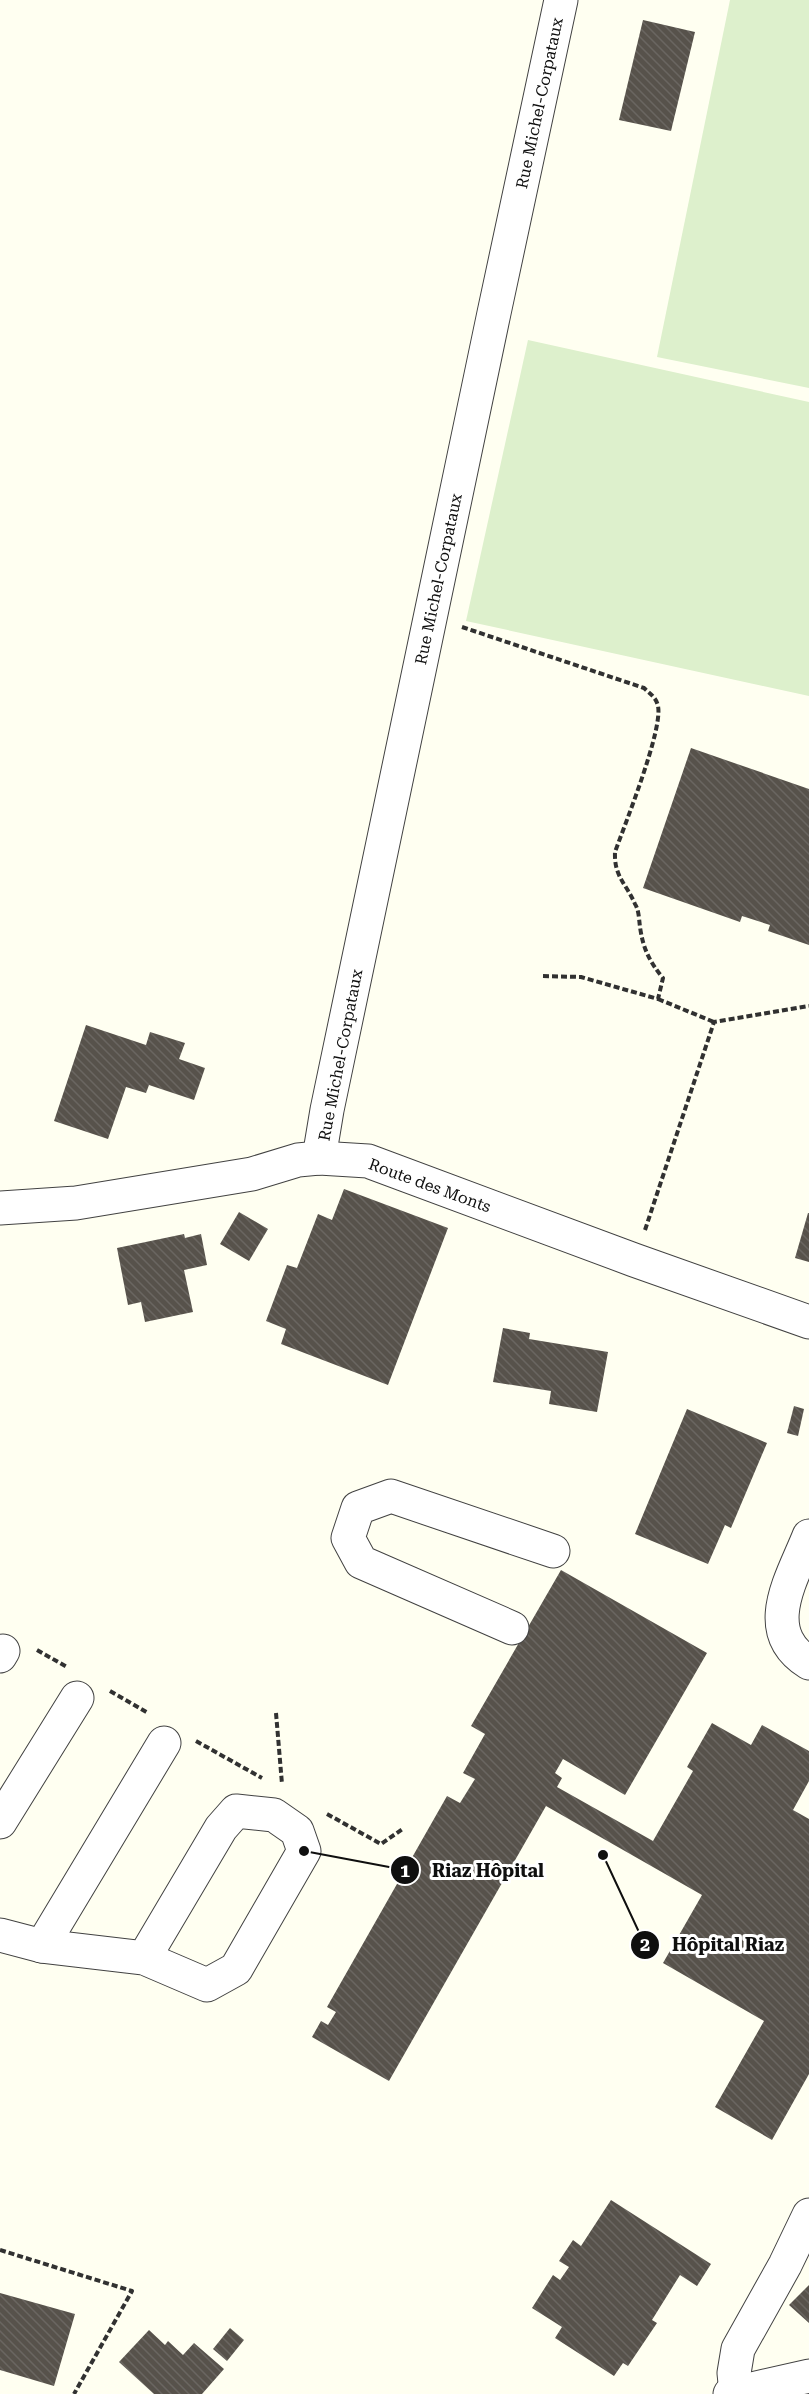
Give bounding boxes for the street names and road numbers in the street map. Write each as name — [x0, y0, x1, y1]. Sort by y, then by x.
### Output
street label: Rue Michel-Corpataux — [512, 15, 567, 190]
street label: Rue Michel-Corpataux — [411, 491, 466, 666]
street label: Rue Michel-Corpataux — [315, 967, 367, 1143]
street label: Route des Monts — [366, 1155, 494, 1217]

